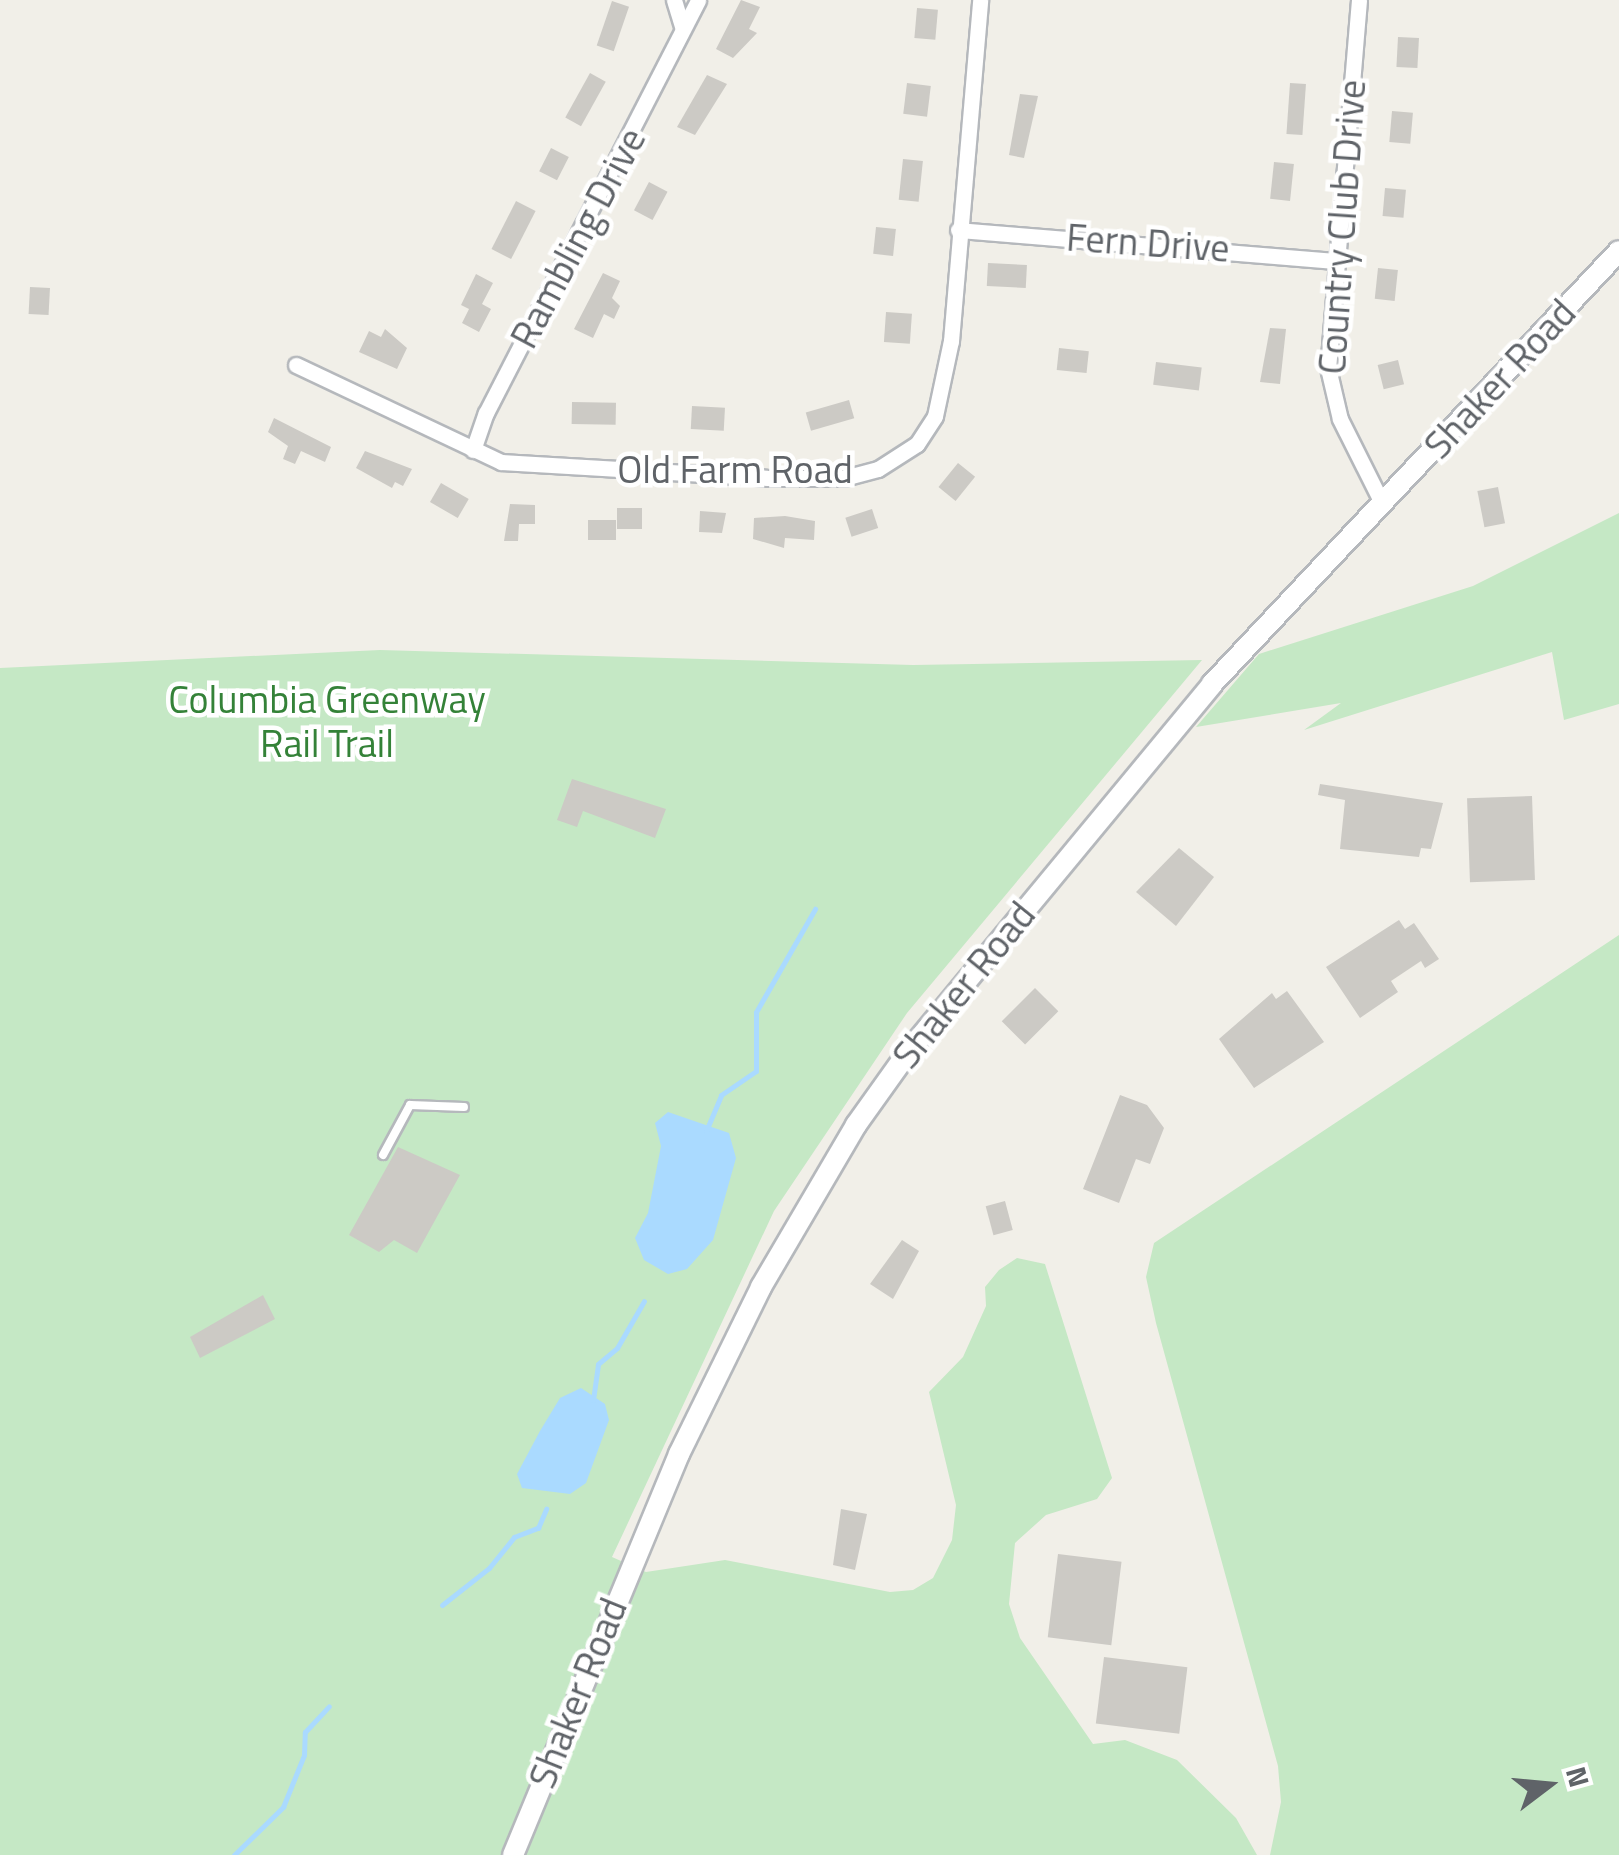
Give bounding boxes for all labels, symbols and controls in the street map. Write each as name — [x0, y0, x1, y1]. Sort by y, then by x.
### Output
street label: Country Club Drive — [1309, 78, 1375, 376]
street label: Rambling Drive — [501, 120, 655, 356]
street label: Fern Drive — [1065, 215, 1231, 271]
street label: Shaker Road — [1415, 290, 1585, 468]
street label: Old Farm Road — [617, 447, 853, 493]
park label: Columbia Greenway Rail Trail — [168, 677, 486, 766]
street label: Shaker Road — [883, 893, 1045, 1077]
street label: Shaker Road — [519, 1591, 637, 1795]
north arrow — [1499, 1735, 1599, 1835]
text: N — [1555, 1761, 1602, 1792]

